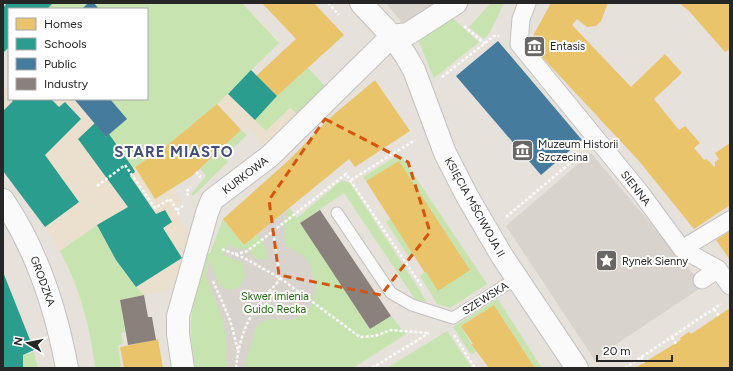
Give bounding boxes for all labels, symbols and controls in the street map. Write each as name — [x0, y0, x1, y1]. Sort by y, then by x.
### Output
legend — [8, 8, 148, 100]
text: Homes — [44, 17, 83, 31]
museum icon: Entasis — [522, 33, 548, 59]
text: Schools — [44, 37, 87, 51]
place label: Entasis — [550, 40, 585, 53]
text: Public — [44, 57, 77, 71]
text: Industry — [44, 77, 89, 91]
museum icon: Muzeum Historii Szczecina — [510, 137, 536, 163]
place label: Muzeum Historii Szczecina — [538, 138, 618, 164]
district label: STARE MIASTO — [114, 143, 234, 161]
street label: KURKOWA — [220, 154, 271, 197]
street label: KSIĘCIA MŚCIWOJA II — [442, 155, 508, 259]
street label: SIENNA — [618, 168, 654, 209]
place icon: Rynek Sienny — [593, 248, 619, 274]
street label: GRODZKA — [27, 254, 58, 309]
place label: Rynek Sienny — [622, 255, 688, 268]
street label: SZEWSKA — [460, 279, 511, 318]
park label: Skwer imienia Guido Recka — [241, 290, 309, 316]
north arrow — [8, 323, 48, 363]
text: N — [12, 336, 26, 347]
scale bar — [597, 337, 672, 363]
text: 20 m — [603, 344, 631, 358]

